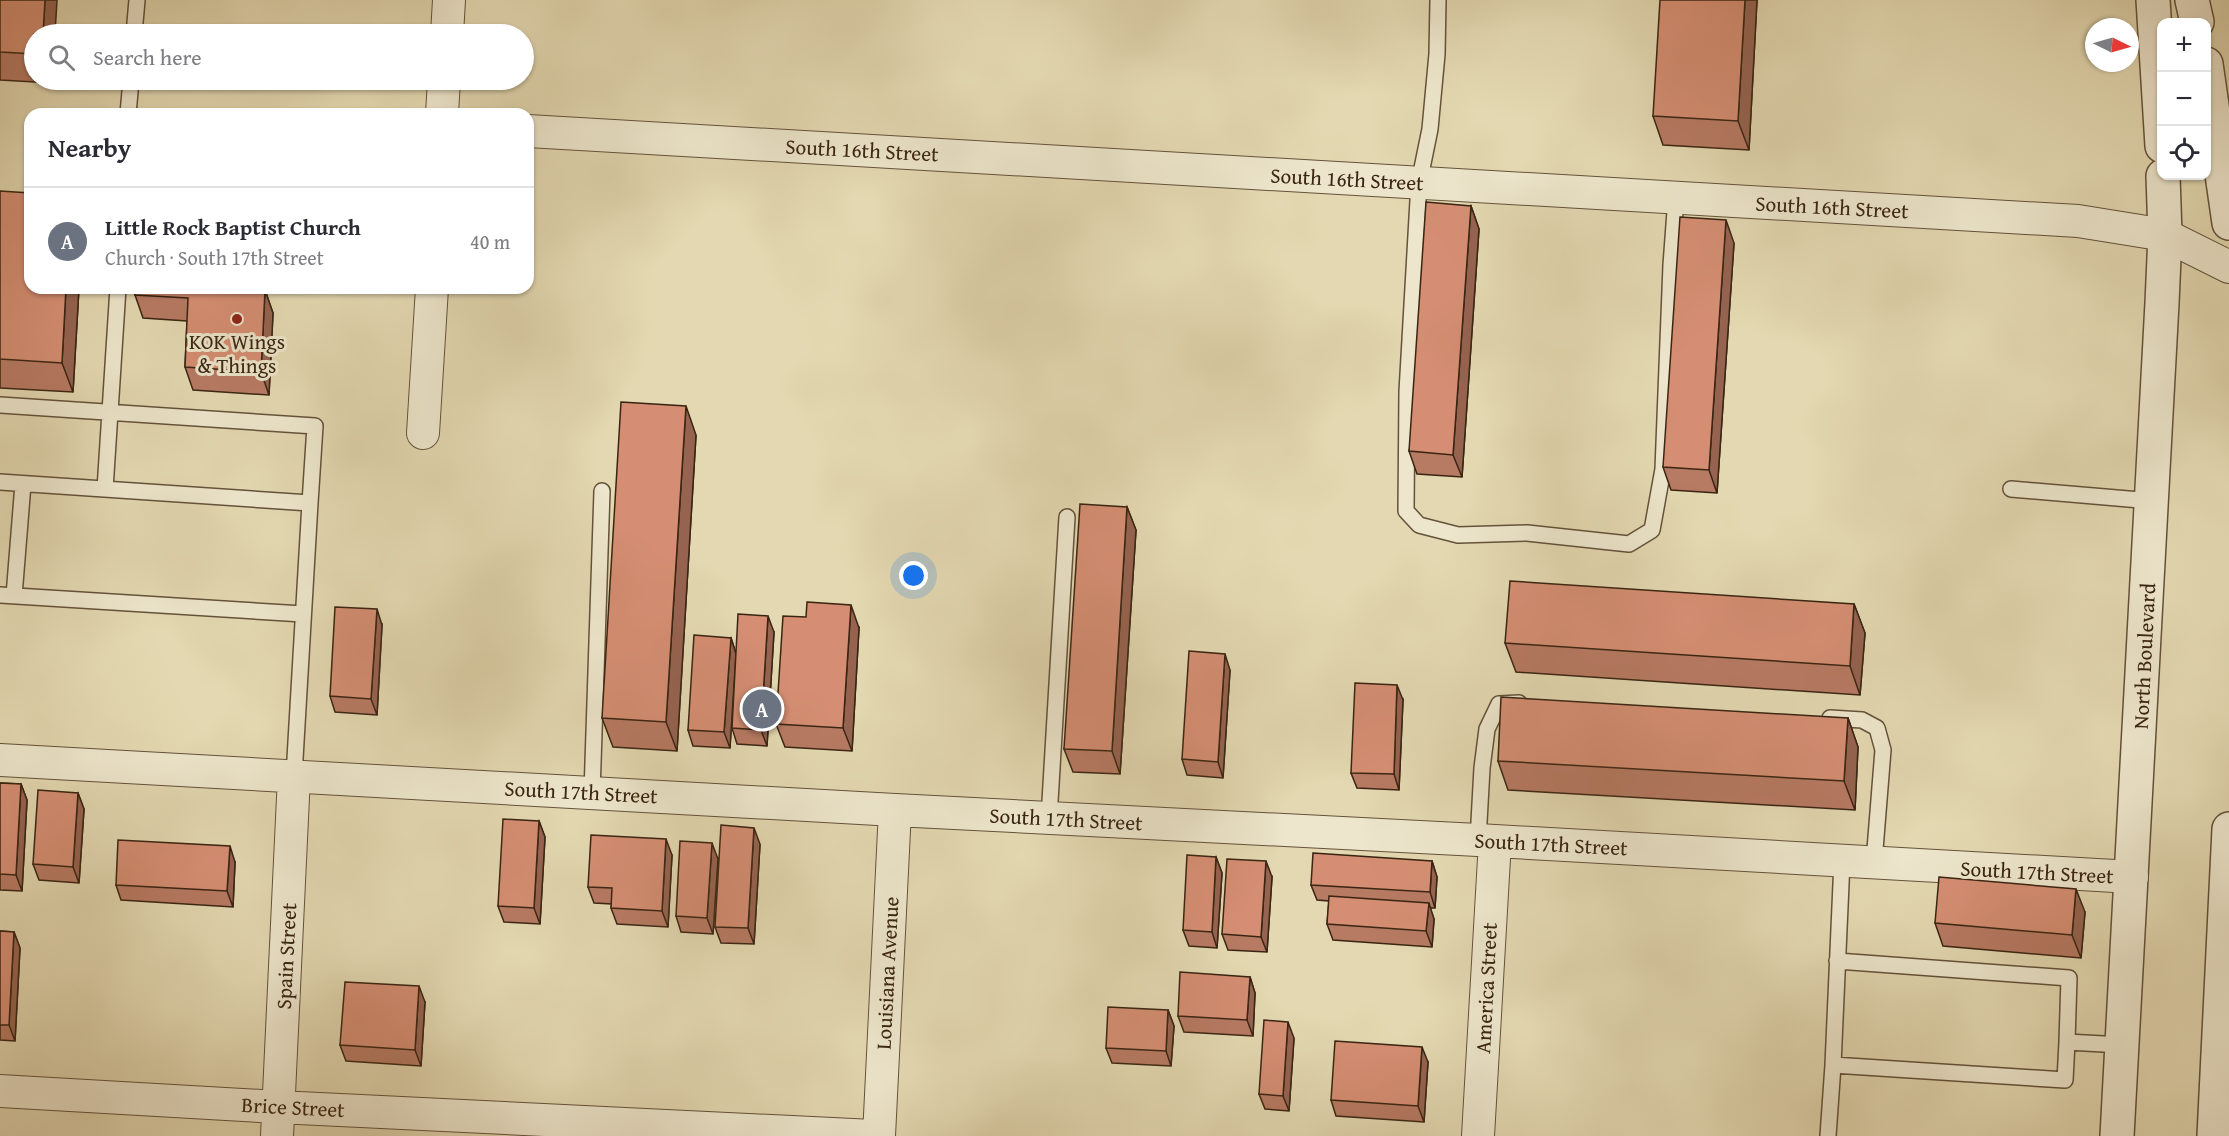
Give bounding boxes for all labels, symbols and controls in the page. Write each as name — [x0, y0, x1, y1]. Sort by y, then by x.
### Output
north arrow — [2085, 18, 2139, 72]
map controls — [2157, 18, 2211, 180]
button: + — [2157, 18, 2211, 72]
search box — [24, 24, 534, 90]
icon: search — [45, 41, 78, 74]
text: Search here — [93, 41, 202, 73]
button: − — [2157, 72, 2211, 126]
button: locate — [2157, 126, 2211, 180]
text: Nearby — [48, 128, 131, 167]
street label: South 16th Street — [785, 131, 940, 170]
street label: South 16th Street — [1270, 160, 1425, 199]
street label: South 16th Street — [1755, 188, 1910, 227]
text: Little Rock Baptist Church — [105, 211, 361, 243]
text: A — [61, 227, 74, 256]
text: 40 m — [470, 227, 510, 256]
text: Church · South 17th Street — [105, 243, 324, 272]
marker: KOK Wings & Things — [230, 312, 244, 326]
place label: KOK Wings & Things — [189, 326, 285, 381]
your location — [899, 561, 928, 590]
street label: North Boulevard — [2125, 581, 2163, 730]
pin: A — [742, 686, 782, 732]
street label: South 17th Street — [504, 773, 659, 812]
street label: South 17th Street — [989, 800, 1144, 839]
street label: South 17th Street — [1474, 825, 1629, 864]
street label: South 17th Street — [1960, 853, 2115, 892]
street label: Louisiana Avenue — [868, 896, 906, 1050]
street label: Spain Street — [268, 901, 304, 1010]
street label: America Street — [1467, 921, 1505, 1054]
street label: Brice Street — [241, 1089, 346, 1125]

